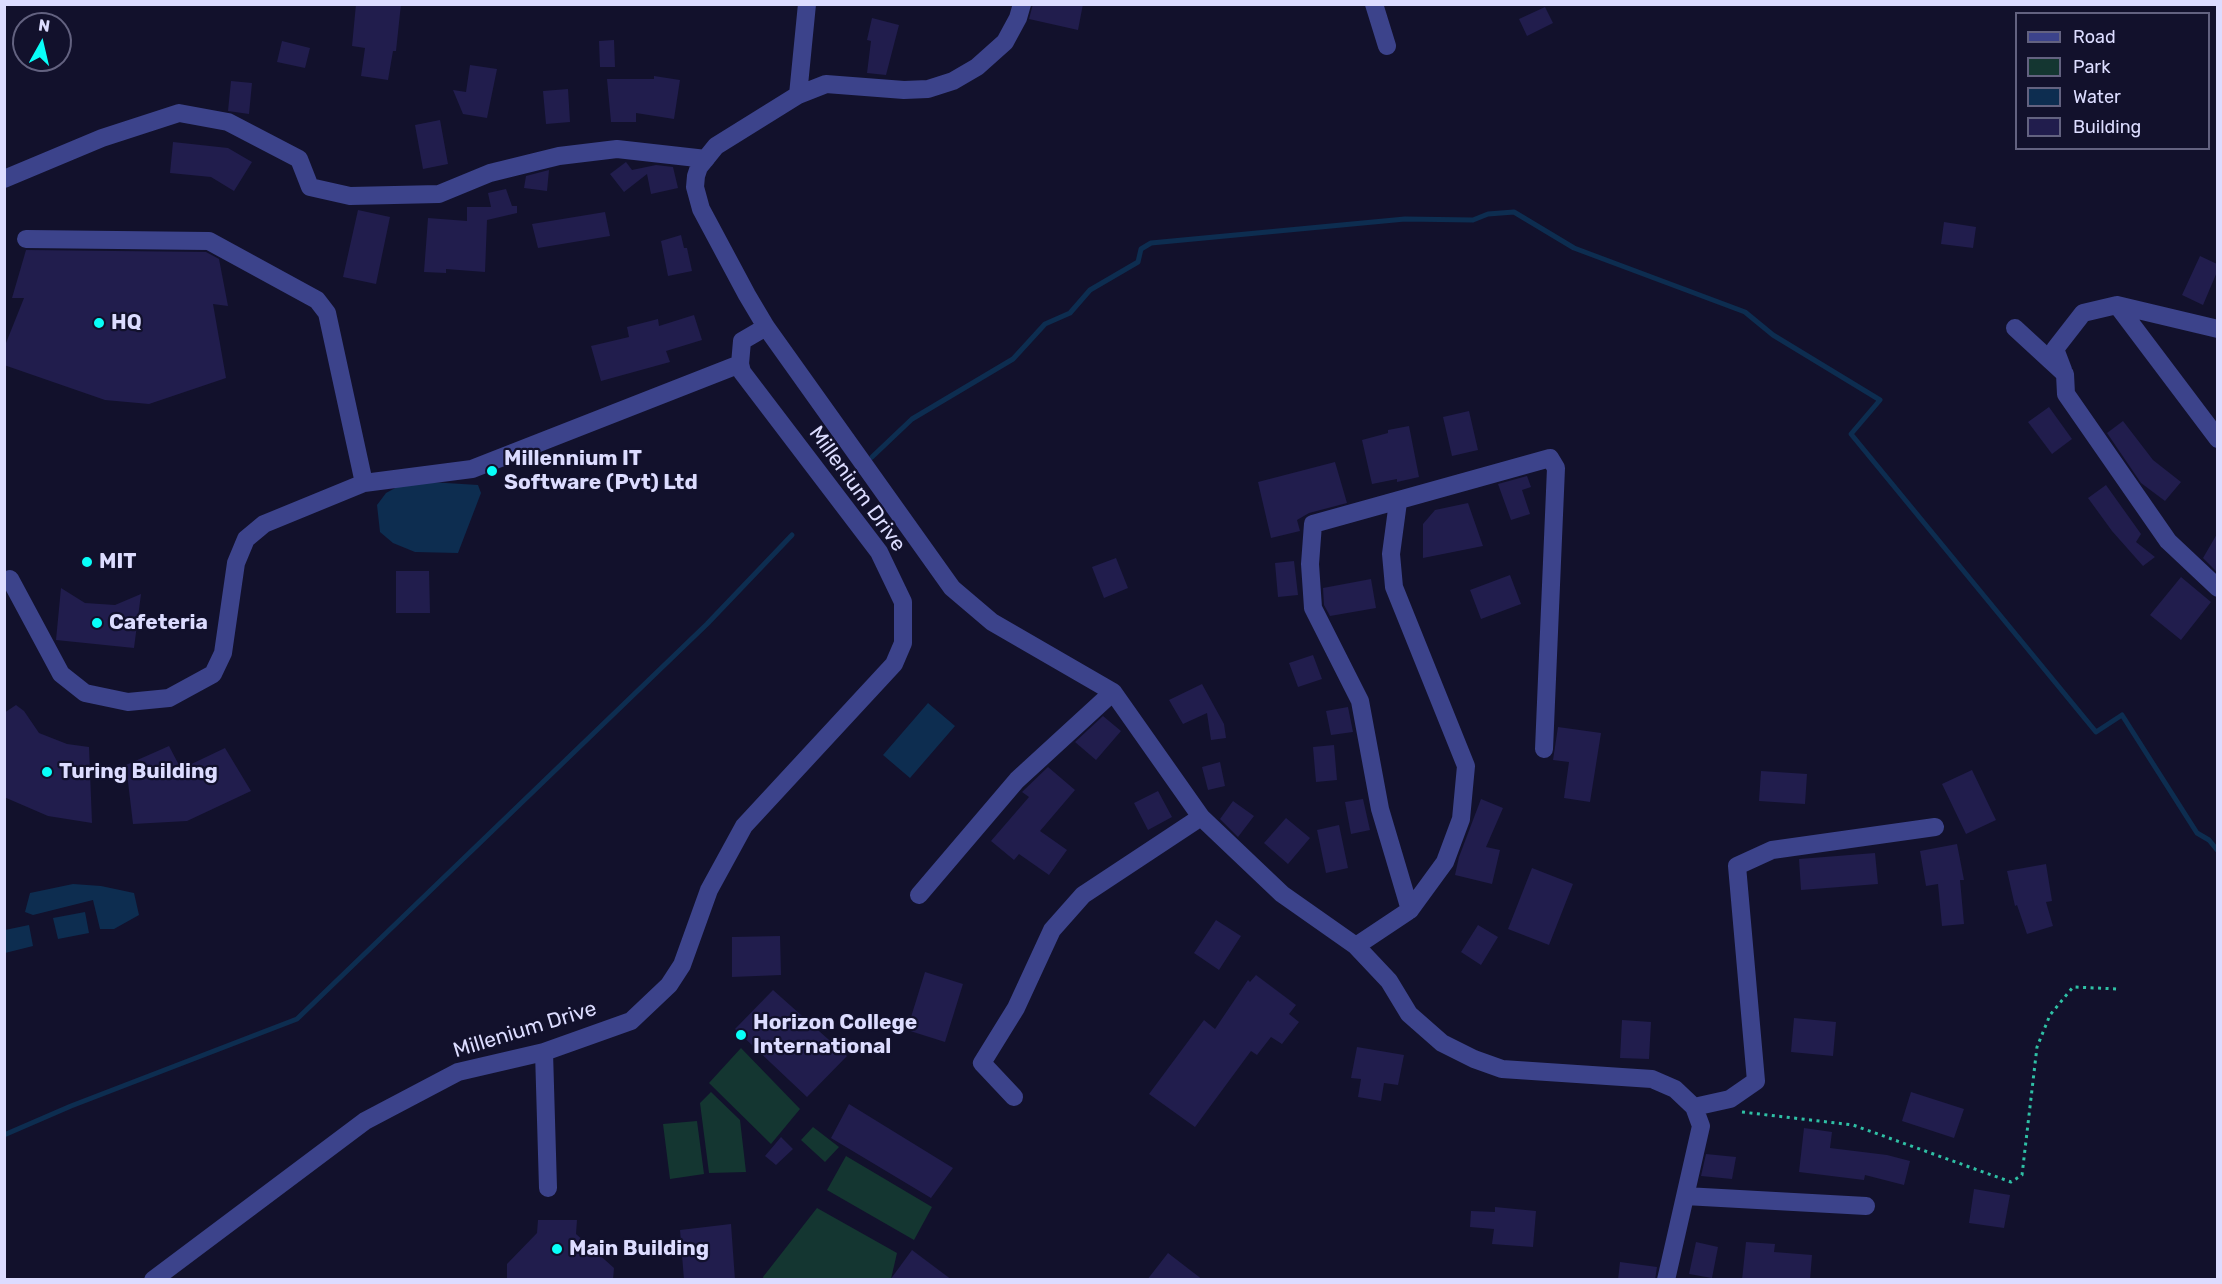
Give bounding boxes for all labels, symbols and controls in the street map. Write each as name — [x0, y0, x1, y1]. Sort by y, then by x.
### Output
north arrow — [12, 12, 72, 72]
legend — [2015, 12, 2210, 150]
text: N — [37, 15, 51, 36]
text: Road — [2073, 26, 2116, 48]
text: Park — [2073, 56, 2110, 78]
text: Water — [2073, 86, 2121, 108]
text: Building — [2073, 116, 2141, 138]
place label: HQ — [111, 310, 142, 336]
marker: HQ — [92, 316, 106, 330]
street label: Millenium Drive — [803, 422, 911, 556]
place label: Millennium IT Software (Pvt) Ltd — [504, 446, 698, 496]
marker: Millennium IT Software (Pvt) Ltd — [485, 464, 499, 478]
place label: MIT — [99, 549, 136, 575]
marker: MIT — [80, 555, 94, 569]
place label: Cafeteria — [109, 610, 208, 636]
marker: Cafeteria — [90, 616, 104, 630]
place label: Turing Building — [59, 759, 218, 785]
marker: Turing Building — [40, 765, 54, 779]
street label: Millenium Drive — [450, 996, 600, 1064]
place label: Horizon College International — [753, 1010, 917, 1060]
marker: Horizon College International — [734, 1028, 748, 1042]
place label: Main Building — [569, 1236, 709, 1262]
marker: Main Building — [550, 1242, 564, 1256]

